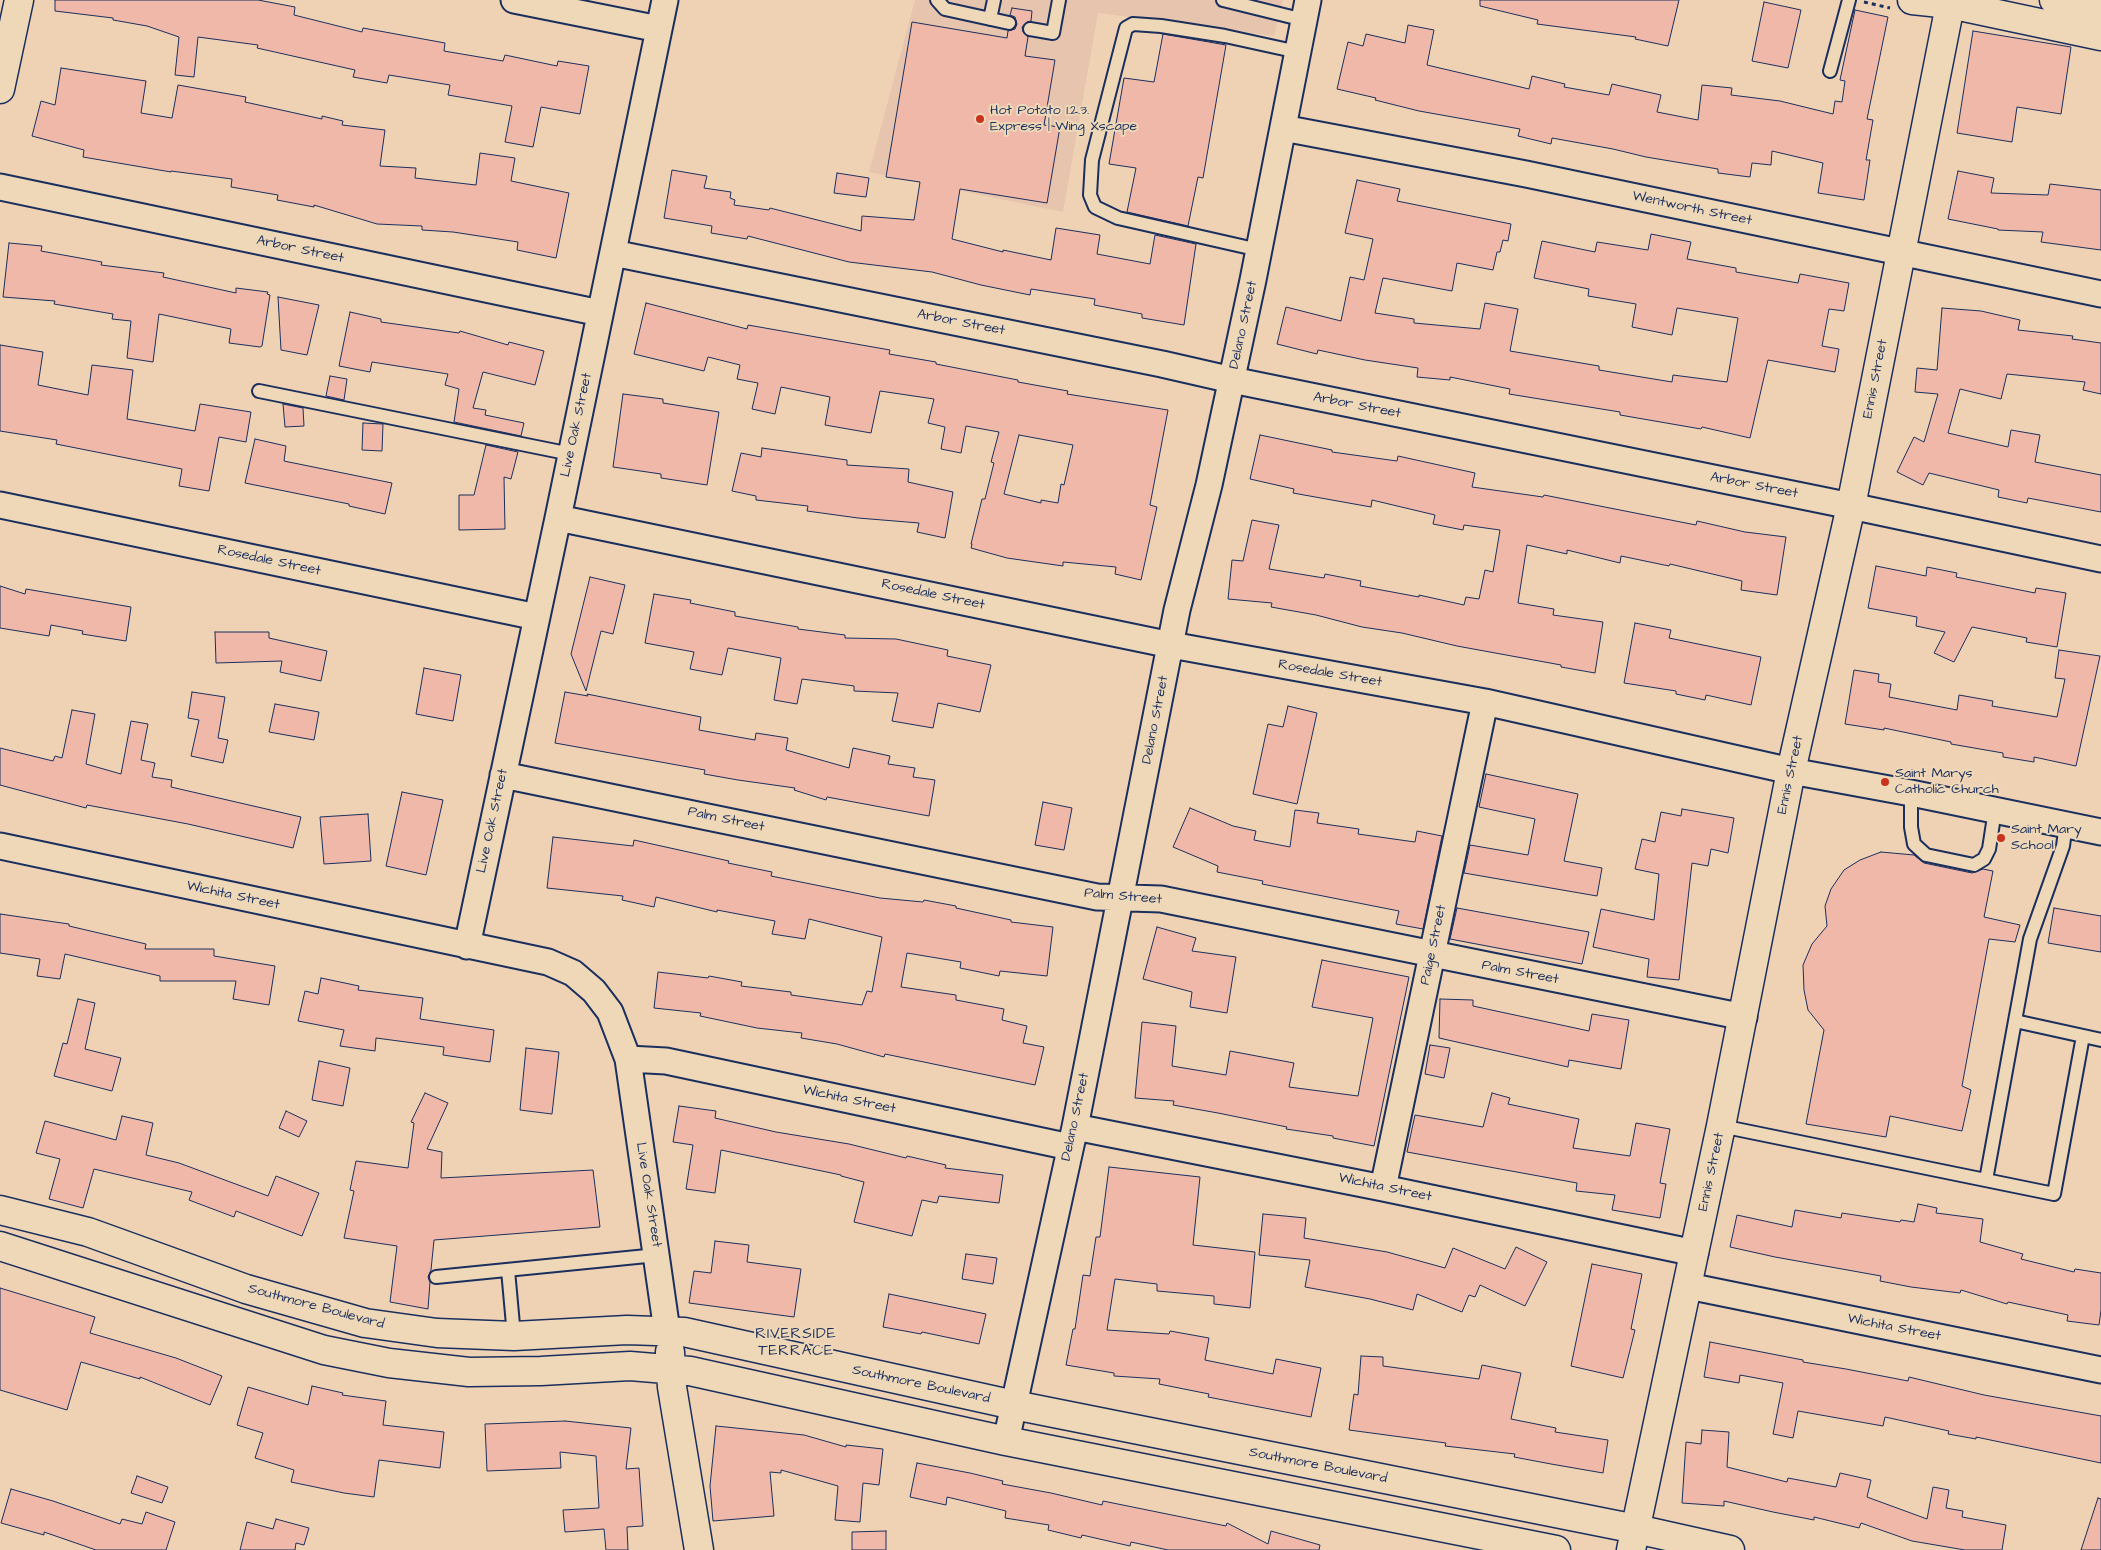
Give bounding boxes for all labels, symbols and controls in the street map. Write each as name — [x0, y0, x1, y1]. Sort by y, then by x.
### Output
place label: Hot Potato 1.2.3. Express | Wing Xscape — [990, 103, 1137, 136]
marker: Hot Potato 1.2.3. Express | Wing Xscape — [974, 113, 986, 125]
street label: Wentworth Street — [1631, 188, 1753, 230]
street label: Arbor Street — [255, 233, 345, 267]
street label: Delano Street — [1226, 279, 1262, 371]
street label: Arbor Street — [916, 306, 1006, 340]
street label: Ennis Street — [1860, 338, 1892, 420]
street label: Live Oak Street — [558, 371, 596, 479]
street label: Arbor Street — [1312, 389, 1402, 423]
street label: Arbor Street — [1709, 469, 1799, 503]
street label: Rosedale Street — [216, 542, 322, 580]
street label: Rosedale Street — [880, 576, 986, 614]
street label: Rosedale Street — [1277, 657, 1383, 691]
street label: Delano Street — [1139, 674, 1173, 766]
street label: Ennis Street — [1774, 734, 1808, 816]
place label: Saint Marys Catholic Church — [1895, 766, 1999, 799]
street label: Live Oak Street — [474, 767, 512, 875]
marker: Saint Marys Catholic Church — [1879, 776, 1891, 788]
street label: Palm Street — [686, 804, 766, 836]
place label: Saint Mary School — [2011, 822, 2082, 854]
marker: Saint Mary School — [1995, 832, 2007, 844]
street label: Wichita Street — [185, 878, 281, 914]
street label: Palm Street — [1083, 885, 1163, 909]
street label: Paige Street — [1417, 903, 1451, 987]
street label: Palm Street — [1480, 957, 1560, 989]
street label: Delano Street — [1058, 1071, 1094, 1163]
street label: Wichita Street — [801, 1082, 897, 1118]
street label: Ennis Street — [1695, 1131, 1729, 1213]
street label: Live Oak Street — [631, 1141, 665, 1249]
street label: Wichita Street — [1337, 1170, 1433, 1206]
street label: Southmore Boulevard — [246, 1281, 386, 1333]
street label: Wichita Street — [1846, 1311, 1942, 1345]
district label: RIVERSIDE TERRACE — [754, 1326, 838, 1361]
street label: Southmore Boulevard — [851, 1362, 991, 1408]
street label: Southmore Boulevard — [1248, 1444, 1388, 1488]

